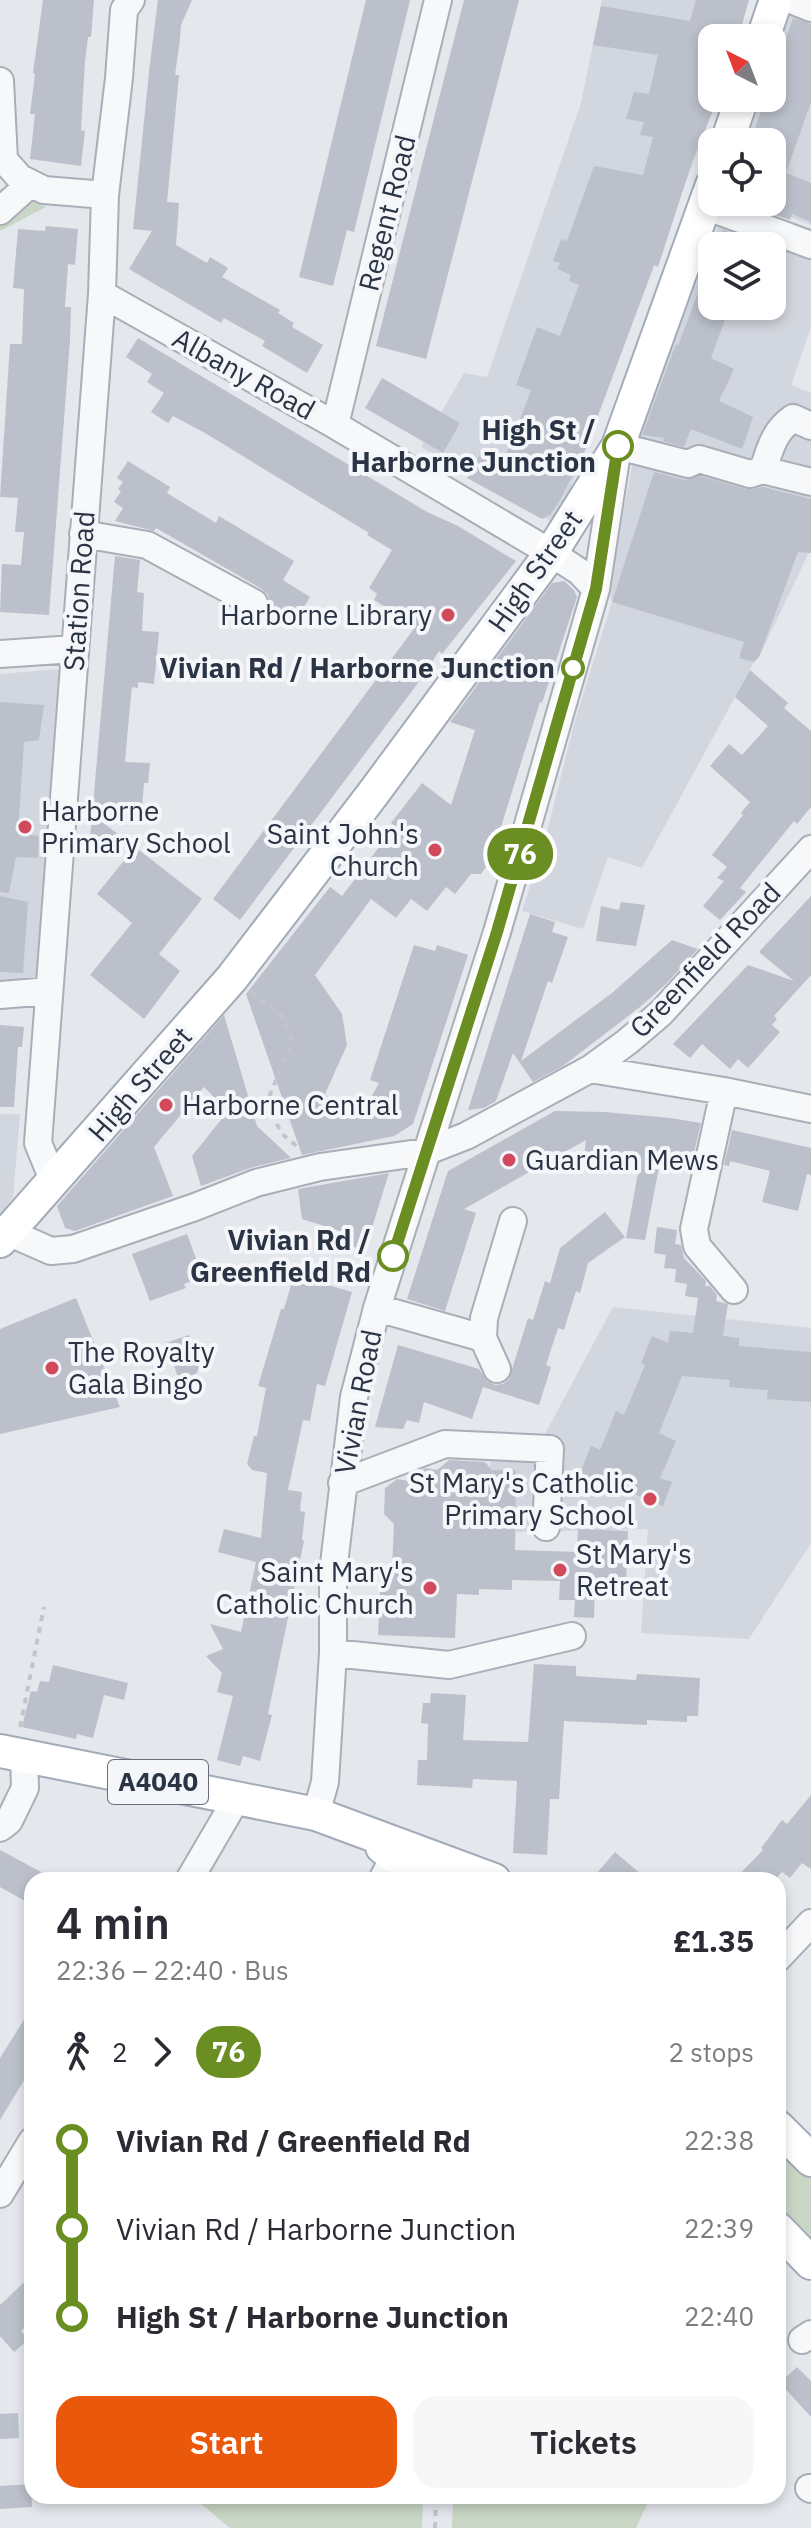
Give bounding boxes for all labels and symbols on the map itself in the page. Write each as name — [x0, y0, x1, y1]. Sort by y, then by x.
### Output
north arrow — [698, 24, 786, 112]
street label: Regent Road — [349, 131, 424, 295]
street label: Albany Road — [166, 319, 322, 428]
place label: High St / Harborne Junction — [351, 411, 596, 480]
marker: High St / Harborne Junction — [603, 431, 633, 461]
street label: High Street — [479, 502, 590, 639]
street label: Station Road — [54, 510, 103, 672]
place label: Harborne Library — [220, 596, 432, 633]
marker: Harborne Library — [439, 606, 457, 624]
place label: Vivian Rd / Harborne Junction — [160, 649, 555, 686]
marker: Vivian Rd / Harborne Junction — [562, 657, 584, 679]
place label: Harborne Primary School — [41, 792, 231, 861]
place label: Saint John's Church — [267, 815, 419, 884]
marker: Harborne Primary School — [16, 818, 34, 836]
line badge: 76 — [484, 828, 556, 880]
marker: Saint John's Church — [426, 841, 444, 859]
street label: Greenfield Road — [621, 874, 788, 1045]
street label: High Street — [79, 1018, 200, 1149]
place label: Harborne Central — [182, 1086, 398, 1123]
marker: Harborne Central — [157, 1096, 175, 1114]
place label: Guardian Mews — [525, 1141, 719, 1178]
marker: Guardian Mews — [500, 1151, 518, 1169]
place label: Vivian Rd / Greenfield Rd — [190, 1221, 371, 1290]
marker: Vivian Rd / Greenfield Rd — [378, 1241, 408, 1271]
street label: Vivian Road — [325, 1326, 390, 1477]
place label: The Royalty Gala Bingo — [68, 1333, 215, 1402]
marker: The Royalty Gala Bingo — [43, 1359, 61, 1377]
place label: St Mary's Catholic Primary School — [409, 1464, 634, 1533]
marker: St Mary's Catholic Primary School — [641, 1490, 659, 1508]
place label: St Mary's Retreat — [576, 1535, 692, 1604]
place label: Saint Mary's Catholic Church — [216, 1553, 414, 1622]
marker: St Mary's Retreat — [551, 1561, 569, 1579]
marker: Saint Mary's Catholic Church — [421, 1579, 439, 1597]
road number: A4040 — [108, 1760, 208, 1804]

